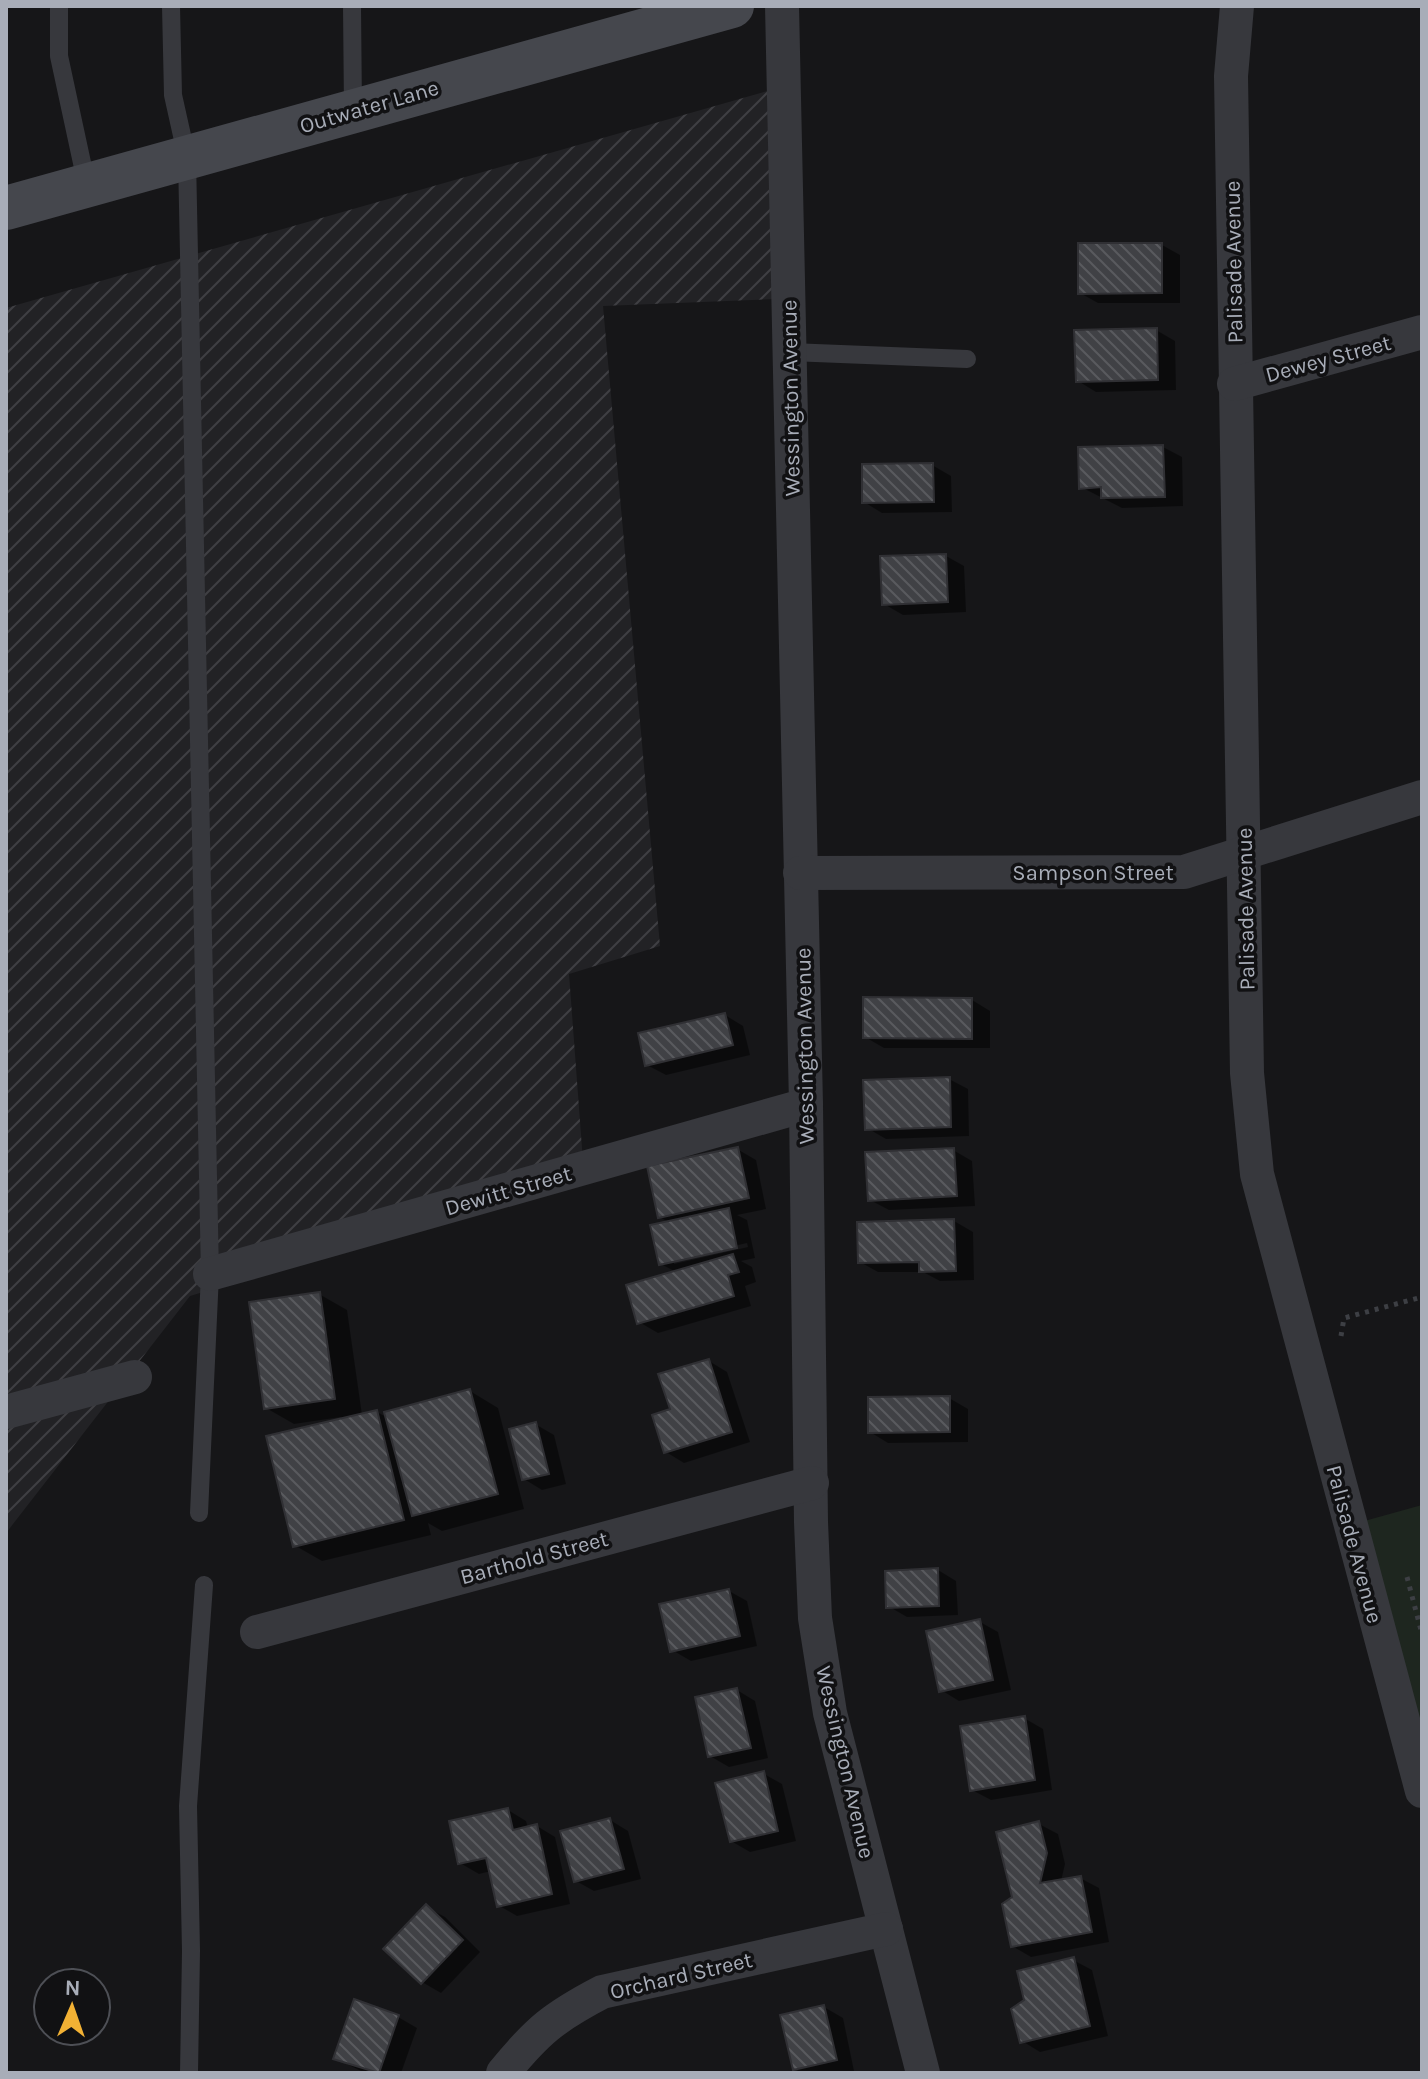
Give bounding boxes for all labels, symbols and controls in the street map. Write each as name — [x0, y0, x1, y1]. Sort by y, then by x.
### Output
street label: Outwater Lane — [297, 75, 442, 139]
street label: Palisade Avenue — [1220, 180, 1248, 344]
street label: Wessington Avenue — [776, 299, 806, 497]
street label: Dewey Street — [1263, 330, 1394, 388]
street label: Palisade Avenue — [1232, 827, 1260, 991]
street label: Sampson Street — [1012, 860, 1174, 886]
street label: Wessington Avenue — [790, 947, 820, 1145]
street label: Dewitt Street — [442, 1160, 575, 1221]
street label: Palisade Avenue — [1320, 1462, 1388, 1626]
street label: Barthold Street — [457, 1526, 611, 1590]
street label: Wessington Avenue — [810, 1663, 880, 1861]
street label: Orchard Street — [607, 1947, 755, 2005]
north arrow — [32, 1967, 112, 2047]
text: N — [64, 1975, 81, 2001]

